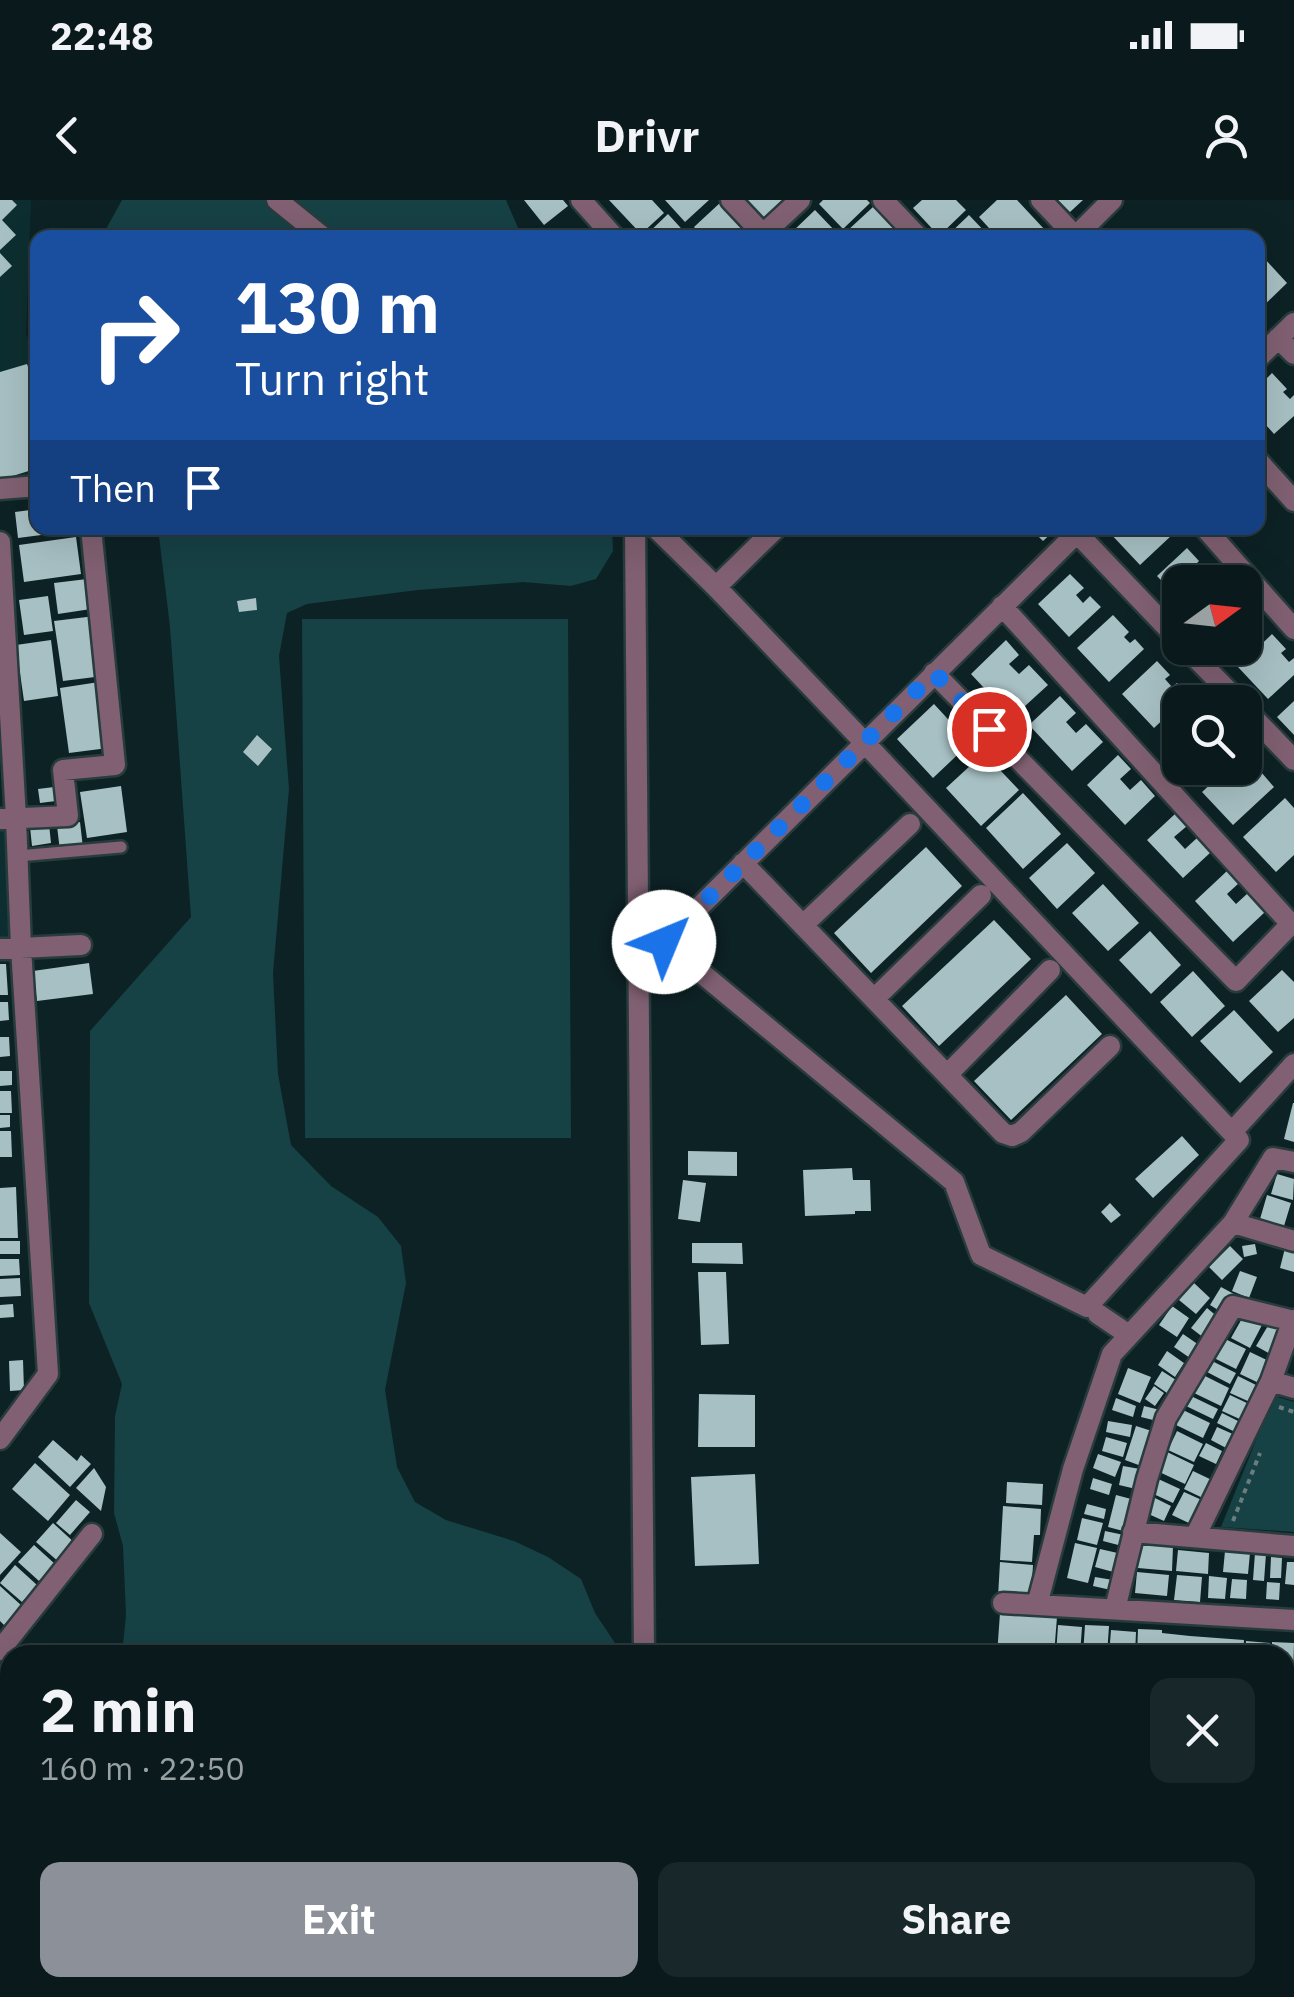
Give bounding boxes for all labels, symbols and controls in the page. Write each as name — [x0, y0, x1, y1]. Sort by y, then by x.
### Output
text: 22:48 — [50, 11, 154, 60]
text: Drivr — [595, 106, 699, 164]
icon: back — [40, 108, 95, 163]
icon: person — [1199, 108, 1254, 163]
text: 130 m — [235, 261, 440, 352]
icon: right — [70, 270, 200, 400]
text: Turn right — [235, 349, 430, 407]
icon: arrive — [176, 460, 231, 515]
text: Then — [70, 463, 156, 512]
north arrow — [1162, 565, 1262, 665]
map controls — [1162, 565, 1262, 785]
button: search — [1162, 685, 1262, 785]
pin — [947, 687, 1032, 772]
icon: arrive — [962, 702, 1017, 757]
position arrow — [612, 890, 716, 994]
text: 2 min — [40, 1670, 197, 1749]
button: close — [1150, 1678, 1255, 1783]
text: 160 m · 22:50 — [40, 1747, 245, 1789]
button: Exit — [40, 1862, 638, 1977]
button: Share — [658, 1862, 1255, 1977]

